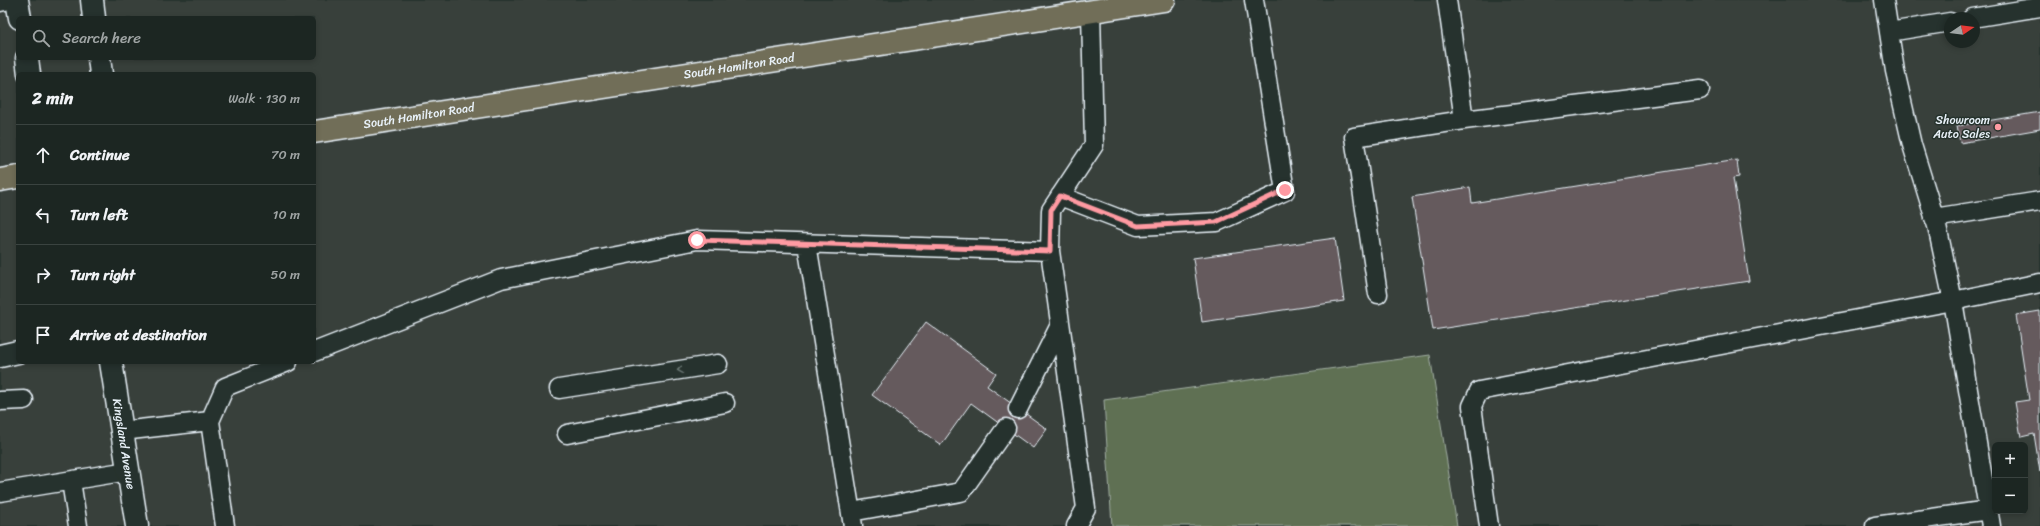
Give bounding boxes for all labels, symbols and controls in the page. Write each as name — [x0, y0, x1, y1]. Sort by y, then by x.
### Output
north arrow — [1944, 12, 1980, 48]
search box — [16, 16, 316, 60]
text: Search here — [62, 25, 141, 51]
icon: search — [30, 27, 52, 49]
street label: South Hamilton Road — [682, 46, 798, 85]
text: 2 min — [32, 83, 73, 113]
text: Walk · 130 m — [228, 87, 300, 110]
street label: South Hamilton Road — [362, 96, 477, 135]
place label: Showroom Auto Sales — [1932, 109, 1990, 145]
marker: Showroom Auto Sales — [1993, 122, 2003, 132]
text: Continue — [70, 142, 130, 168]
text: 70 m — [271, 143, 300, 166]
icon: ahead — [32, 144, 54, 166]
route end — [1276, 181, 1294, 199]
text: Turn left — [70, 202, 128, 228]
text: 10 m — [273, 203, 300, 226]
icon: left — [32, 204, 54, 226]
route start — [688, 231, 706, 249]
text: Turn right — [70, 262, 135, 288]
text: 50 m — [270, 263, 300, 286]
icon: right — [32, 264, 54, 286]
text: Arrive at destination — [70, 322, 207, 348]
icon: arrive — [32, 324, 54, 346]
one-way arrow — [677, 365, 683, 374]
street label: Kingsland Avenue — [106, 397, 142, 491]
map controls — [1992, 442, 2028, 514]
button: + — [1992, 442, 2028, 478]
button: − — [1992, 478, 2028, 514]

